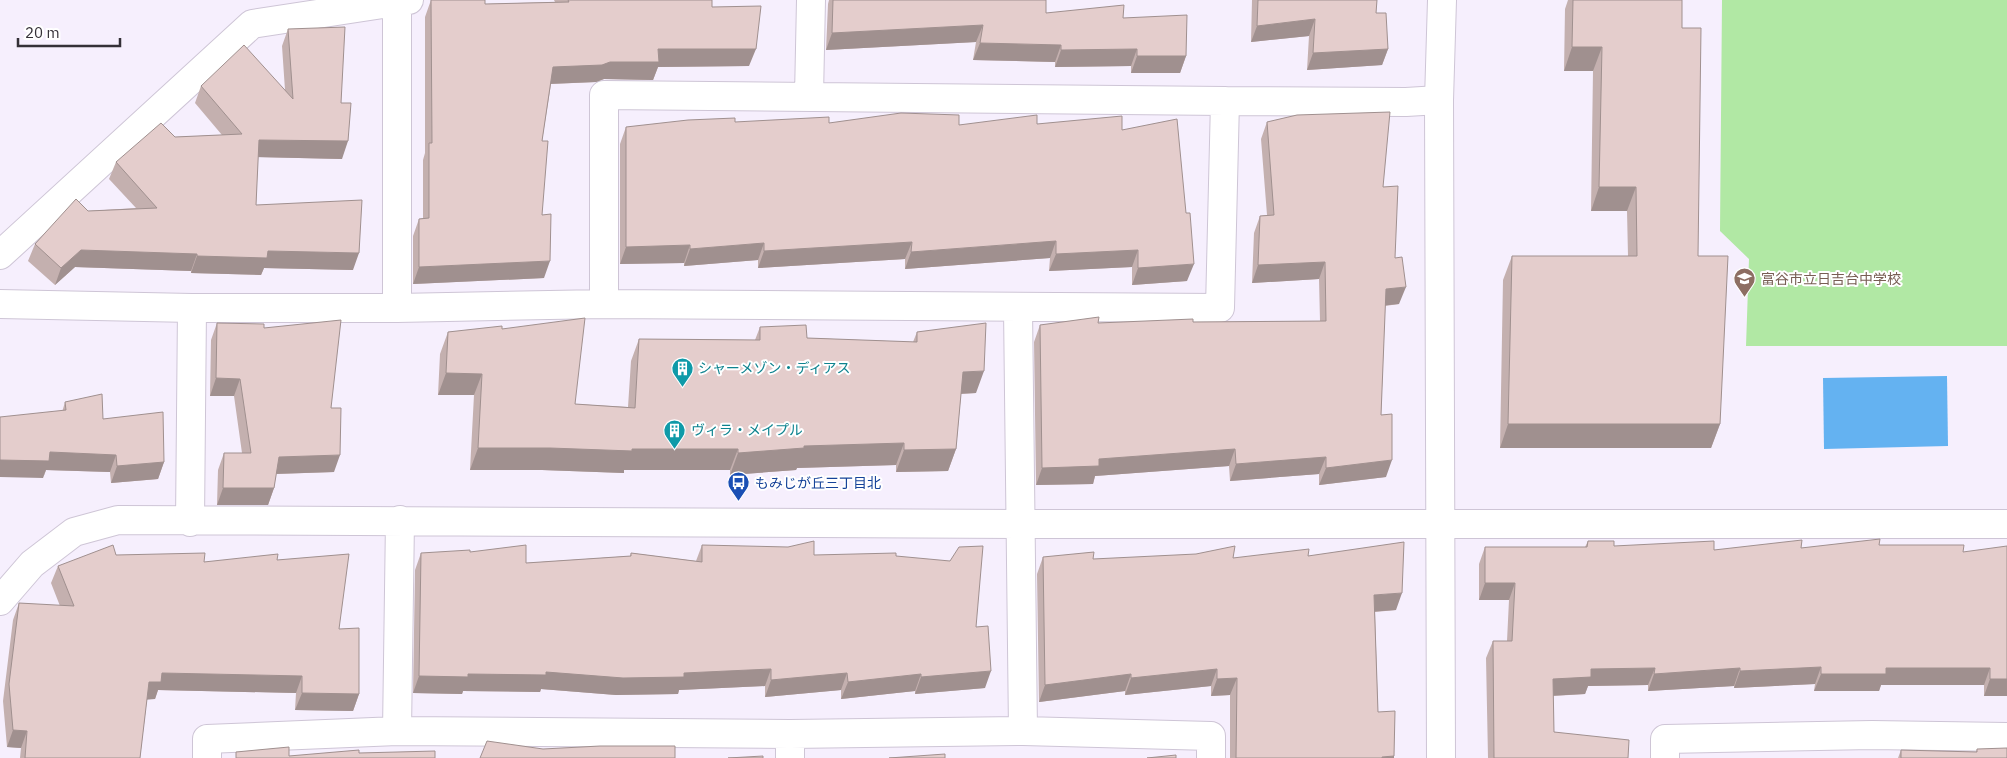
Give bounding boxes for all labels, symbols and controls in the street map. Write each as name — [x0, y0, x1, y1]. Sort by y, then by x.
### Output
scale bar — [18, 15, 120, 47]
text: 20 m — [25, 23, 60, 42]
school or university icon: 富谷市立日吉台中学校 — [1733, 267, 1757, 298]
place label: 富谷市立日吉台中学校 — [1761, 270, 1901, 288]
building icon: シャーメゾン・ディアス — [670, 356, 694, 387]
place label: シャーメゾン・ディアス — [698, 359, 850, 377]
building icon: ヴィラ・メイプル — [663, 418, 687, 449]
place label: ヴィラ・メイプル — [691, 421, 803, 439]
bus stop icon: もみじが丘三丁目北 — [727, 471, 751, 502]
place label: もみじが丘三丁目北 — [755, 474, 881, 492]

